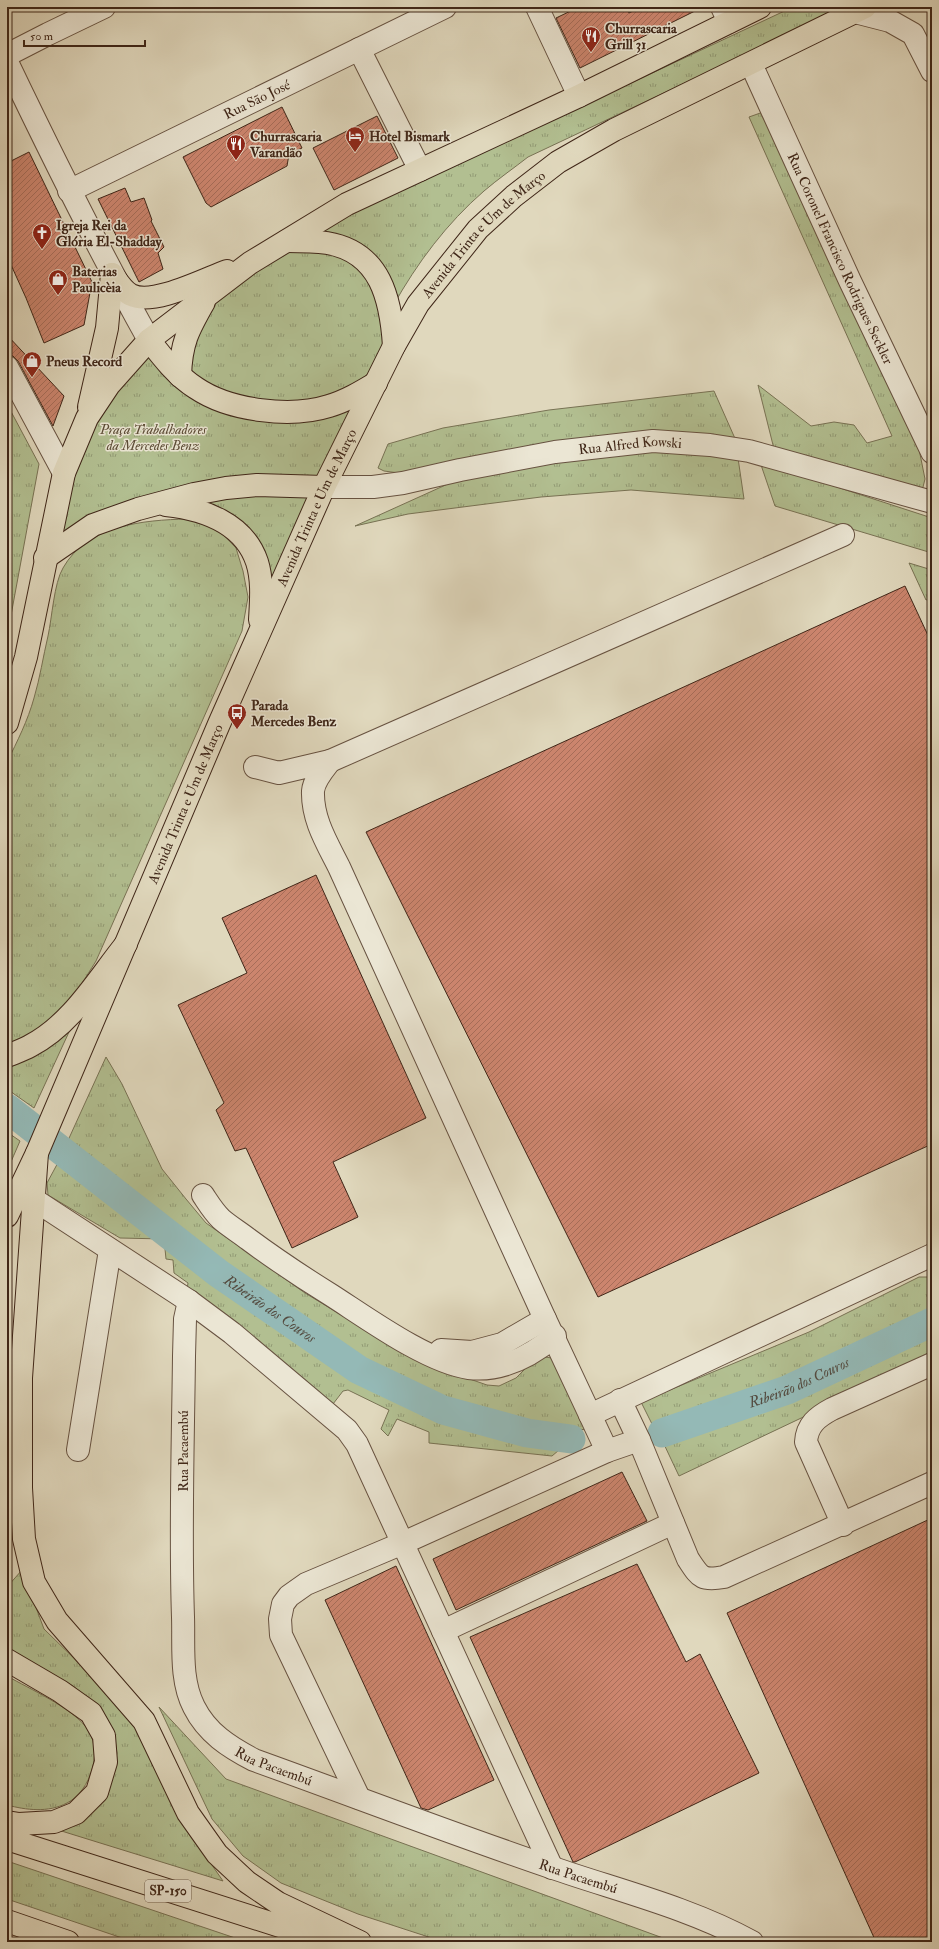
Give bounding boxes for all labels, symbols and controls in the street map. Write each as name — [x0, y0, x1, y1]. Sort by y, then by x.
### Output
place label: Churrascaria Grill 31 — [605, 20, 678, 53]
scale bar — [24, 22, 145, 48]
restaurant icon: Churrascaria Grill 31 — [580, 25, 602, 53]
text: 50 m — [30, 29, 54, 44]
street label: Rua São José — [221, 76, 293, 123]
hotel icon: Hotel Bismark — [344, 125, 366, 153]
place label: Churrascaria Varandão — [249, 128, 323, 161]
place label: Hotel Bismark — [369, 128, 450, 145]
restaurant icon: Churrascaria Varandão — [225, 133, 247, 161]
street label: Rua Coronel Francisco Rodrigues Seckler — [784, 150, 897, 368]
street label: Avenida Trinta e Um de Março — [417, 166, 549, 302]
place label: Igreja Rei da Glória El-Shadday — [56, 217, 163, 251]
church icon: Igreja Rei da Glória El-Shadday — [31, 222, 53, 250]
place label: Baterias Paulicèia — [72, 263, 122, 296]
shop icon: Baterias Paulicèia — [47, 268, 69, 296]
shop icon: Pneus Record — [21, 350, 43, 378]
place label: Pneus Record — [46, 353, 122, 370]
park label: Praça Trabalhadores da Mercedes Benz — [99, 421, 207, 454]
street label: Avenida Trinta e Um de Março — [272, 426, 360, 590]
street label: Rua Alfred Kowski — [578, 432, 683, 458]
place label: Parada Mercedes Benz — [250, 697, 337, 730]
bus stop icon: Parada Mercedes Benz — [226, 702, 248, 730]
street label: Avenida Trinta e Um de Março — [143, 721, 227, 887]
water label: Ribeirão dos Couros — [220, 1270, 320, 1348]
water label: Ribeirão dos Couros — [745, 1352, 853, 1412]
street label: Rua Pacaembú — [175, 1410, 192, 1492]
street label: Rua Pacaembú — [232, 1743, 315, 1789]
street label: Rua Pacaembú — [537, 1855, 620, 1897]
road number: SP-150 — [145, 1880, 191, 1902]

